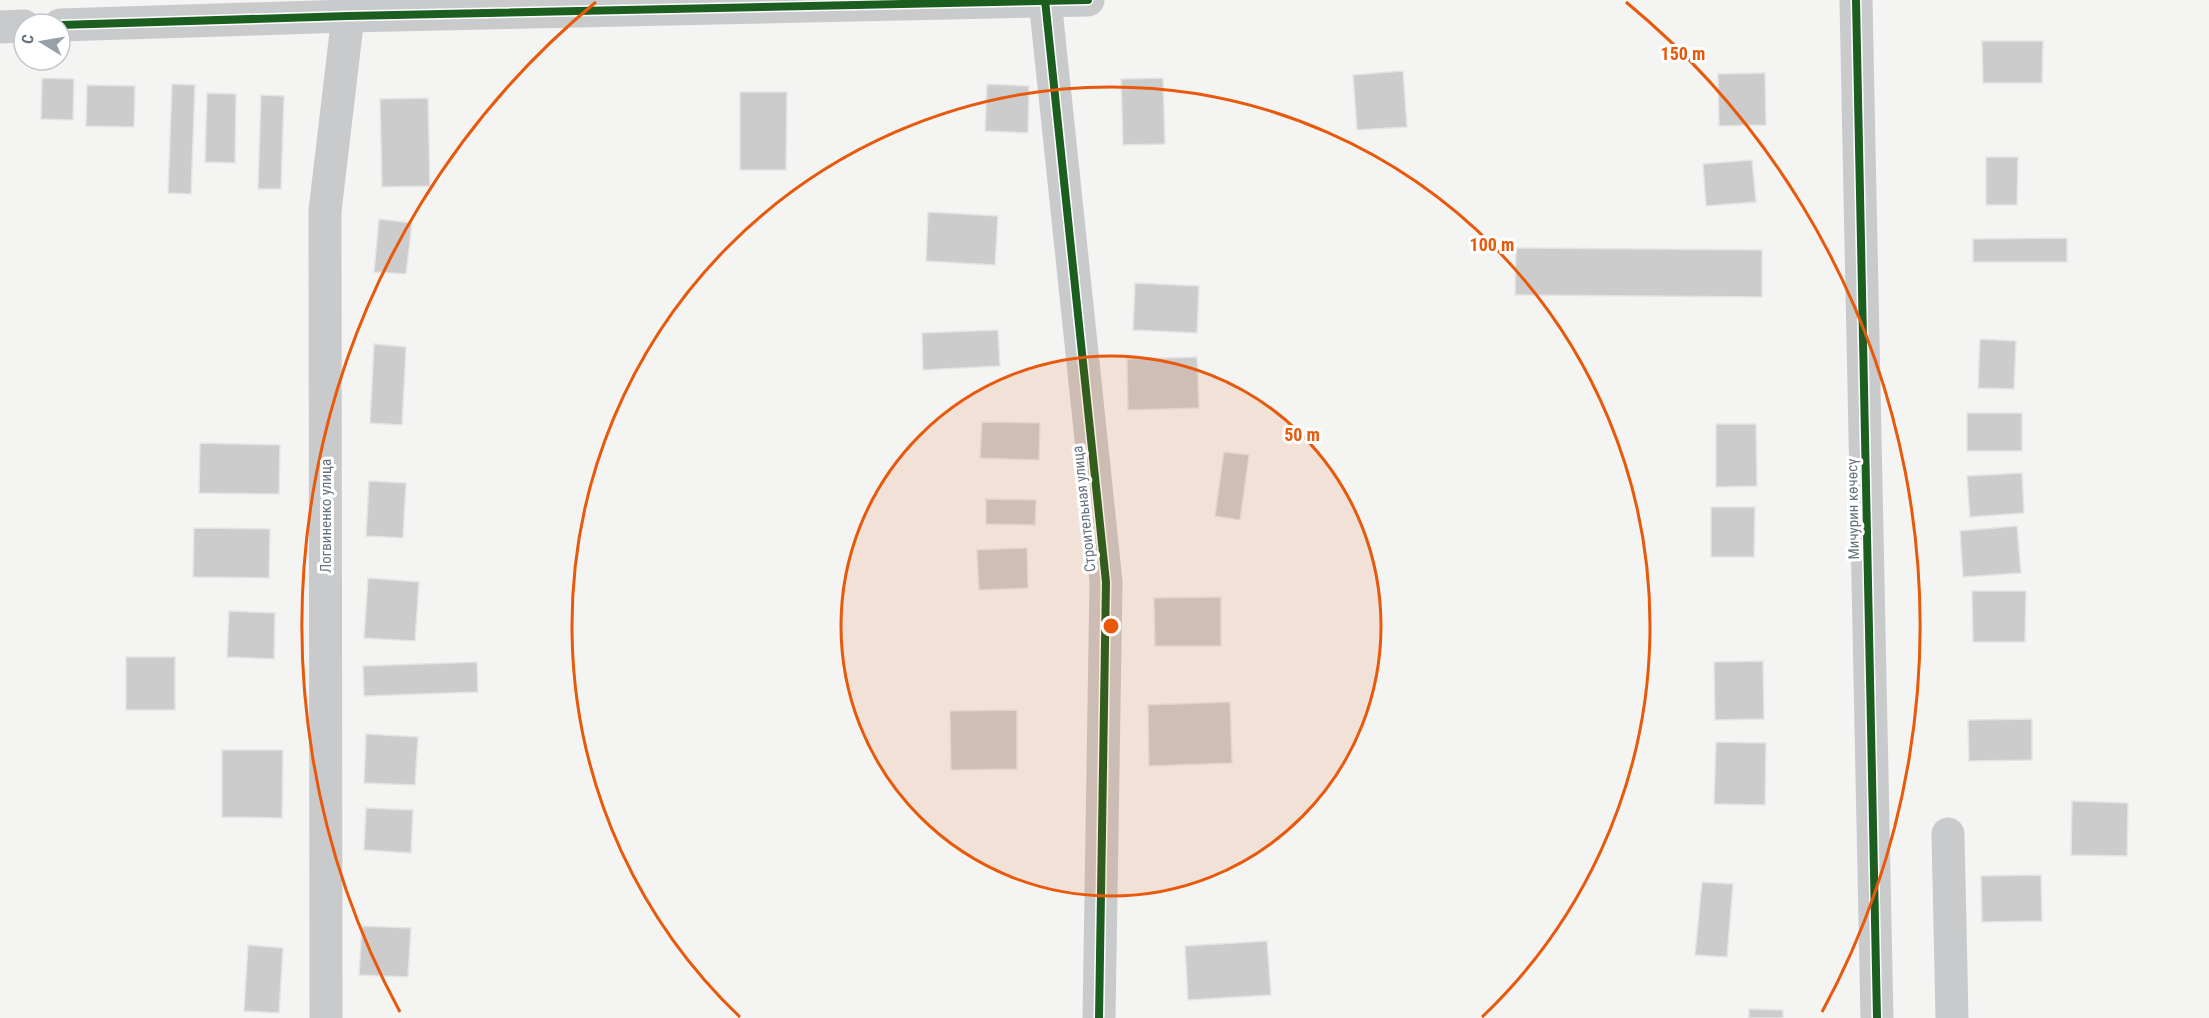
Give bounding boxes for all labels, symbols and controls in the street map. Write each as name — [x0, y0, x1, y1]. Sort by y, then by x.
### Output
north arrow — [12, 12, 72, 72]
text: С — [18, 33, 38, 46]
text: 150 m — [1661, 43, 1705, 64]
text: 100 m — [1470, 234, 1514, 255]
text: 50 m — [1284, 424, 1320, 445]
street label: Строительная улица — [1068, 445, 1100, 573]
street label: Мичурин көчөсү — [1843, 458, 1863, 560]
street label: Логвиненко улица — [317, 459, 335, 573]
centre of rings — [1101, 616, 1121, 636]

